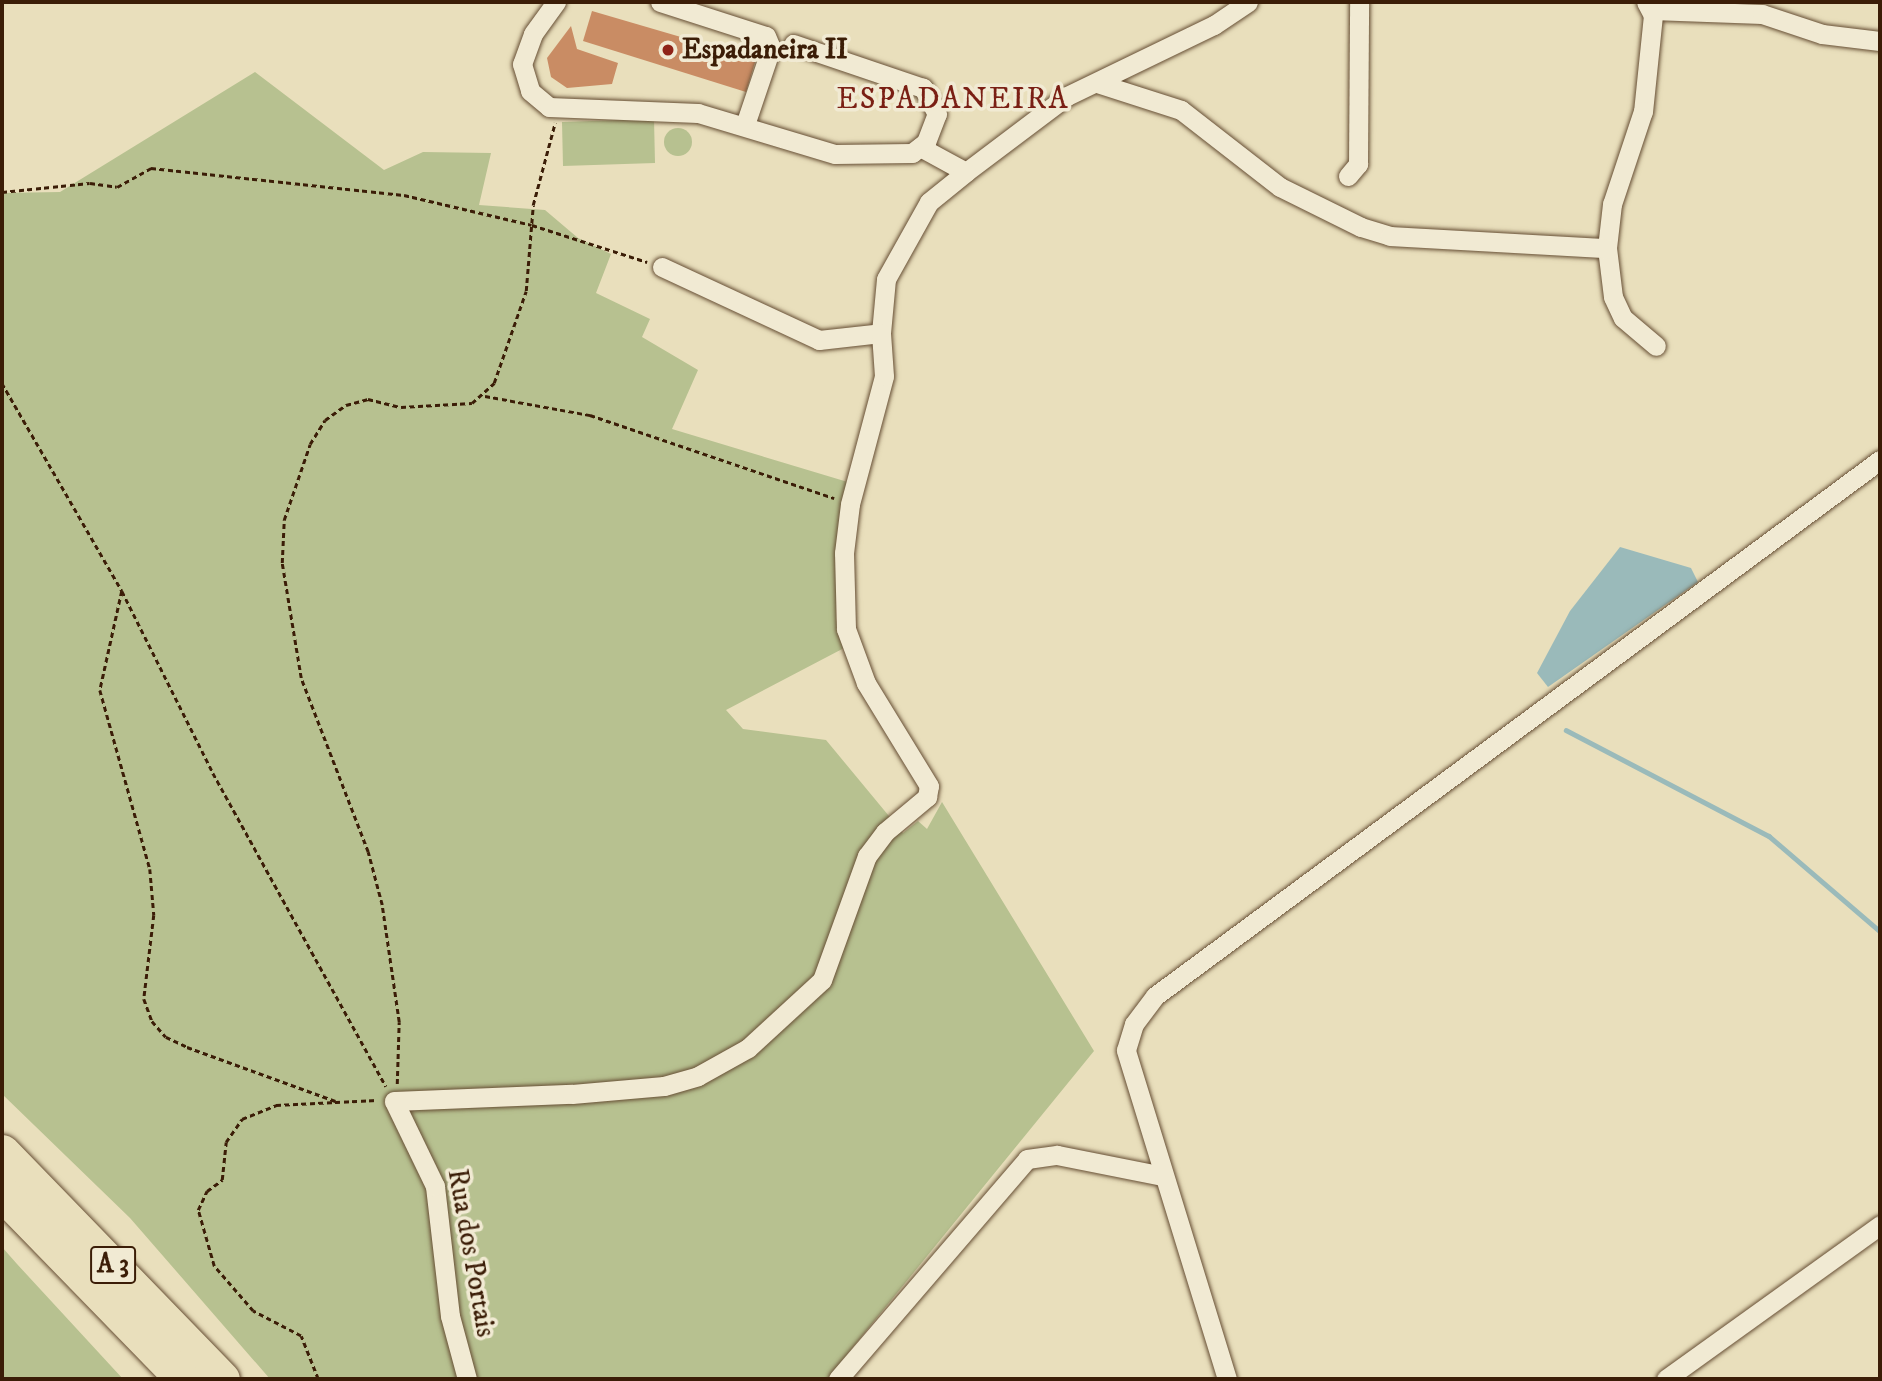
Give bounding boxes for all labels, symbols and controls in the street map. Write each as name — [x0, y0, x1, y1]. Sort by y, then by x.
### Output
place label: Espadaneira II — [682, 33, 848, 67]
marker: Espadaneira II — [660, 42, 676, 58]
district label: ESPADANEIRA — [838, 82, 1068, 118]
street label: Rua dos Portais — [440, 1166, 502, 1340]
road number: A 3 — [88, 1242, 138, 1288]

